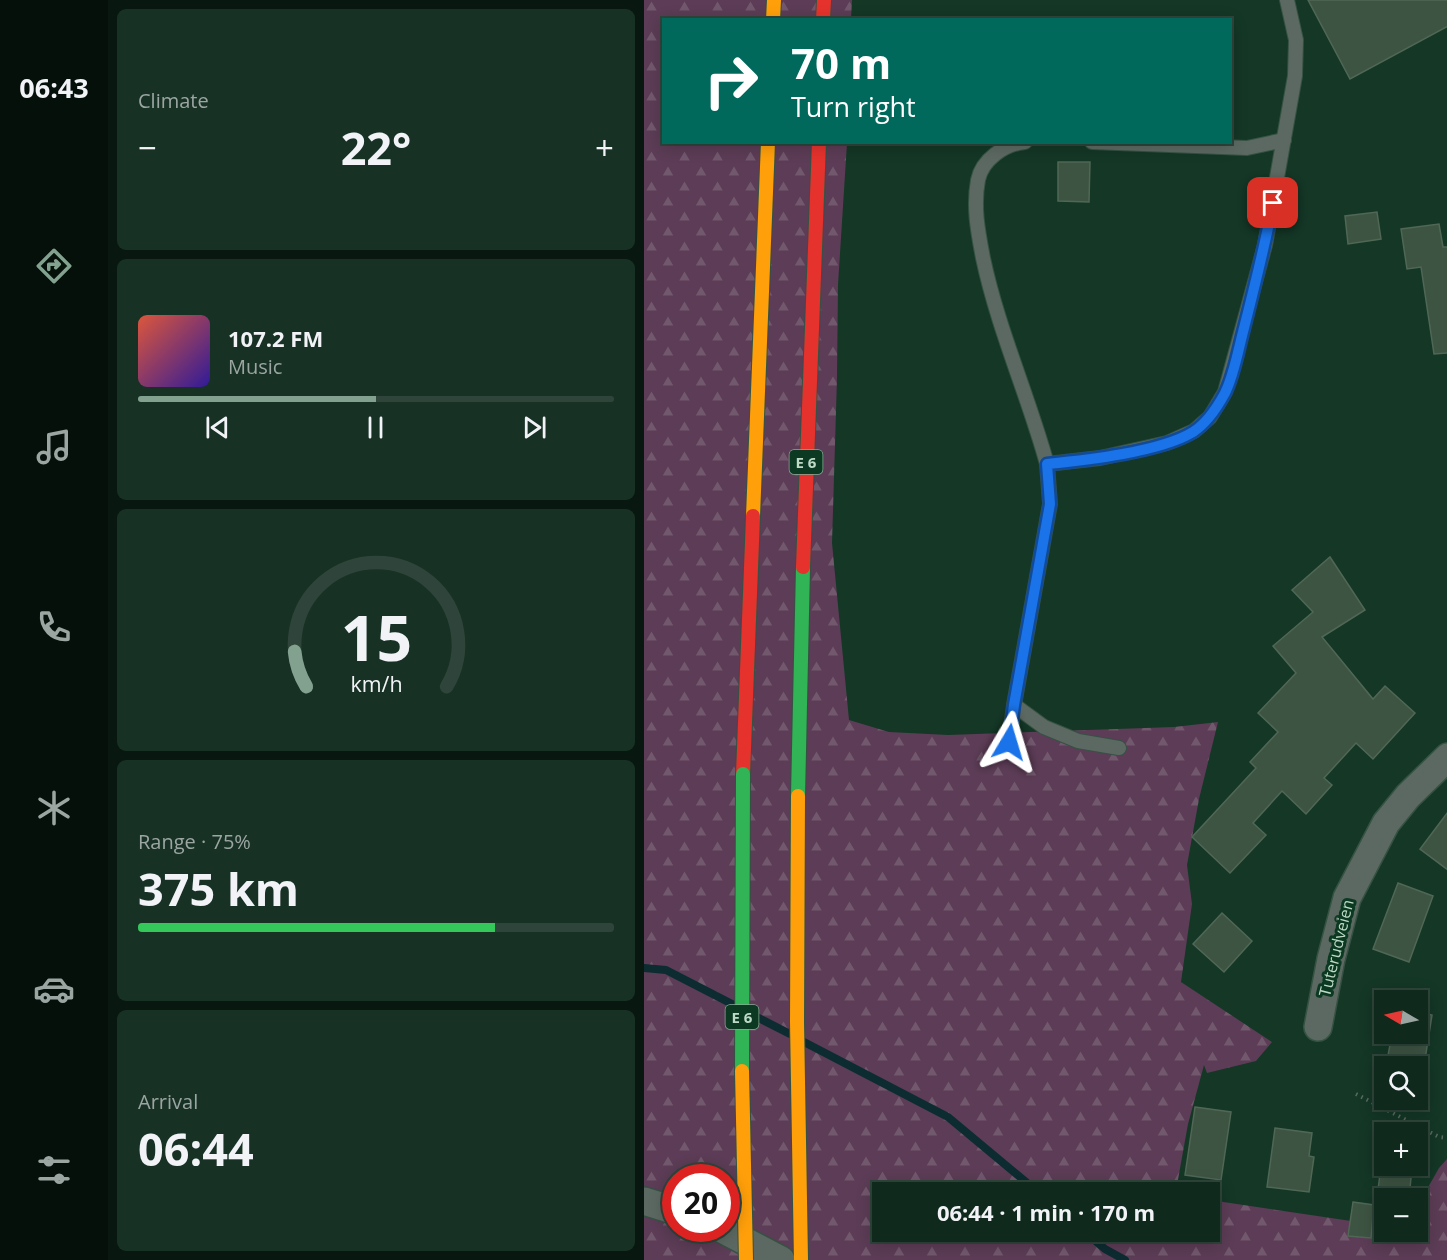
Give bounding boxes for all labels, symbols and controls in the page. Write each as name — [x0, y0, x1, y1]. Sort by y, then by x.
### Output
text: 70 m — [791, 34, 891, 91]
icon: right — [692, 42, 770, 120]
text: 06:43 — [19, 69, 89, 106]
text: Climate — [138, 87, 209, 114]
text: Turn right — [791, 88, 916, 125]
text: 22° — [341, 117, 411, 178]
text: − — [138, 125, 157, 170]
text: + — [595, 125, 614, 170]
pin — [1247, 177, 1298, 228]
icon: arrive — [1256, 186, 1289, 219]
icon: directions — [33, 245, 75, 287]
text: 107.2 FM — [228, 323, 323, 353]
text: Music — [228, 353, 282, 380]
icon: previous — [201, 411, 234, 444]
icon: pause — [359, 411, 392, 444]
icon: next — [518, 411, 551, 444]
icon: music — [33, 426, 75, 468]
road number: E 6 — [790, 450, 822, 474]
text: 15 — [340, 594, 412, 679]
icon: phone — [33, 606, 75, 648]
text: km/h — [350, 669, 402, 698]
position arrow — [977, 710, 1041, 774]
icon: climate — [33, 787, 75, 829]
text: Range · 75% — [138, 828, 251, 855]
text: 375 km — [138, 858, 299, 919]
street label: Tuterudveien — [1313, 897, 1359, 999]
icon: car — [33, 968, 75, 1010]
north arrow — [1374, 990, 1428, 1044]
map controls — [1374, 990, 1428, 1242]
road number: E 6 — [726, 1005, 758, 1029]
button: search — [1374, 1056, 1428, 1110]
text: Arrival — [138, 1088, 198, 1115]
text: 06:44 — [138, 1118, 254, 1179]
button: + — [1374, 1122, 1428, 1176]
icon: filters — [33, 1149, 75, 1191]
speed limit sign: 20 — [662, 1164, 740, 1242]
button: − — [1374, 1188, 1428, 1242]
text: 06:44 · 1 min · 170 m — [937, 1197, 1155, 1227]

